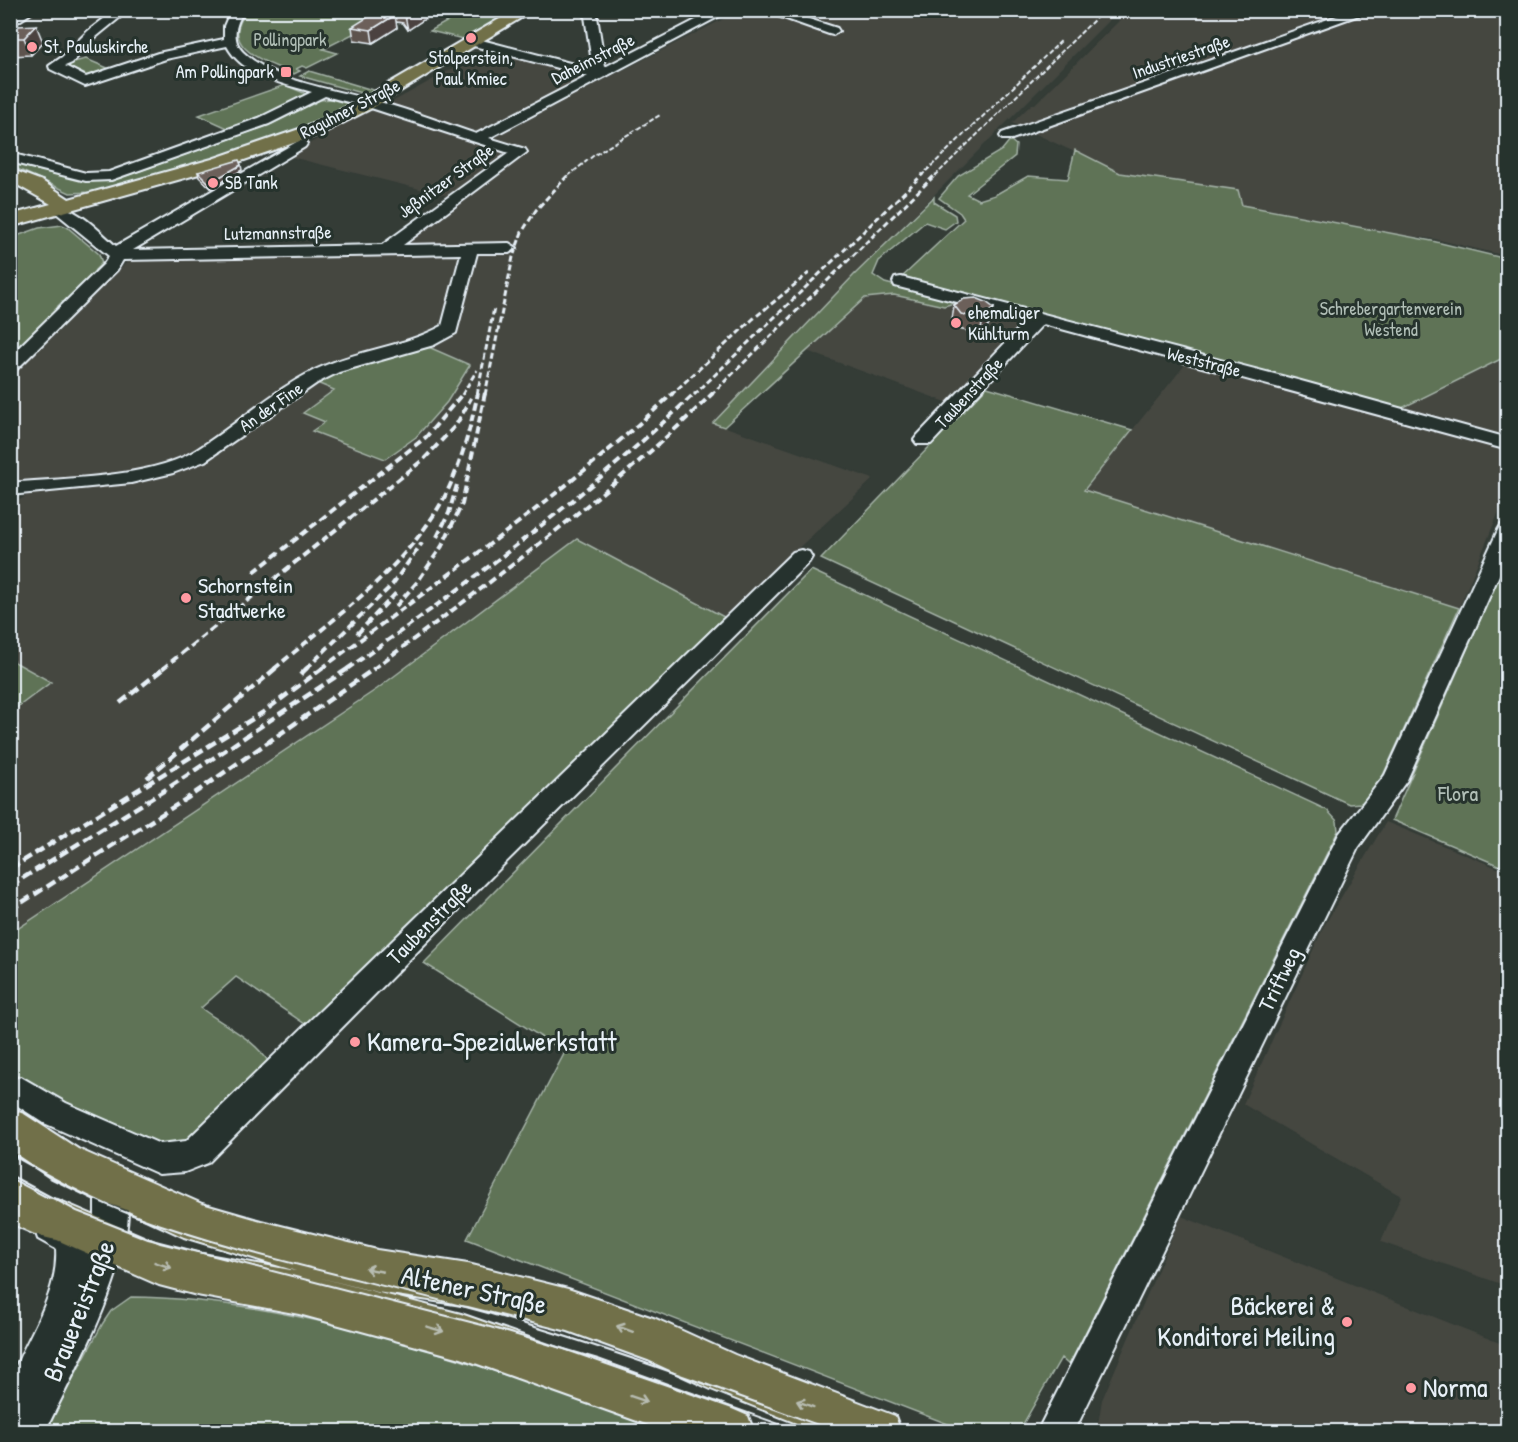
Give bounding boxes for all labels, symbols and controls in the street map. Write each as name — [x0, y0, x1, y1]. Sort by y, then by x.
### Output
park label: Pollingpark — [253, 27, 327, 52]
street label: Daheimstraße — [547, 27, 639, 90]
street label: Industriestraße — [1129, 28, 1233, 85]
marker: Stolperstein, Paul Kmiec — [464, 31, 478, 45]
place label: St. Pauluskirche — [44, 34, 148, 59]
marker: St. Pauluskirche — [25, 40, 39, 54]
place label: Stolperstein, Paul Kmiec — [429, 45, 513, 91]
place label: Am Pollingpark — [176, 59, 275, 84]
marker: Am Pollingpark — [279, 65, 293, 79]
street label: Raguhner Straße — [295, 73, 404, 145]
street label: Jeßnitzer Straße — [393, 137, 499, 224]
place label: SB Tank — [225, 170, 278, 195]
marker: SB Tank — [206, 176, 220, 190]
street label: Lutzmannstraße — [224, 219, 332, 246]
park label: Schrebergartenverein Westend — [1320, 296, 1462, 342]
place label: ehemaliger Kühlturm — [968, 300, 1040, 346]
marker: ehemaliger Kühlturm — [949, 316, 963, 330]
street label: Weststraße — [1165, 340, 1244, 383]
street label: Taubenstraße — [929, 352, 1008, 434]
street label: An der Fine — [234, 376, 308, 438]
place label: Schornstein Stadtwerke — [198, 570, 293, 625]
marker: Schornstein Stadtwerke — [179, 591, 193, 605]
park label: Flora — [1437, 778, 1478, 808]
street label: Taubenstraße — [380, 873, 478, 971]
street label: Triftweg — [1251, 942, 1307, 1016]
place label: Kamera-Spezialwerkstatt — [367, 1023, 617, 1060]
marker: Kamera-Spezialwerkstatt — [348, 1035, 362, 1049]
street label: Brauereistraße — [33, 1235, 124, 1387]
street label: Altener Straße — [398, 1256, 550, 1323]
one-way arrow — [154, 1261, 172, 1272]
one-way arrow — [365, 1264, 384, 1275]
place label: Bäckerei & Konditorei Meiling — [1157, 1287, 1335, 1355]
marker: Bäckerei & Konditorei Meiling — [1340, 1315, 1354, 1329]
one-way arrow — [616, 1323, 634, 1334]
one-way arrow — [425, 1324, 444, 1335]
place label: Norma — [1423, 1369, 1488, 1405]
marker: Norma — [1404, 1381, 1418, 1395]
one-way arrow — [629, 1395, 648, 1406]
one-way arrow — [796, 1397, 814, 1408]

